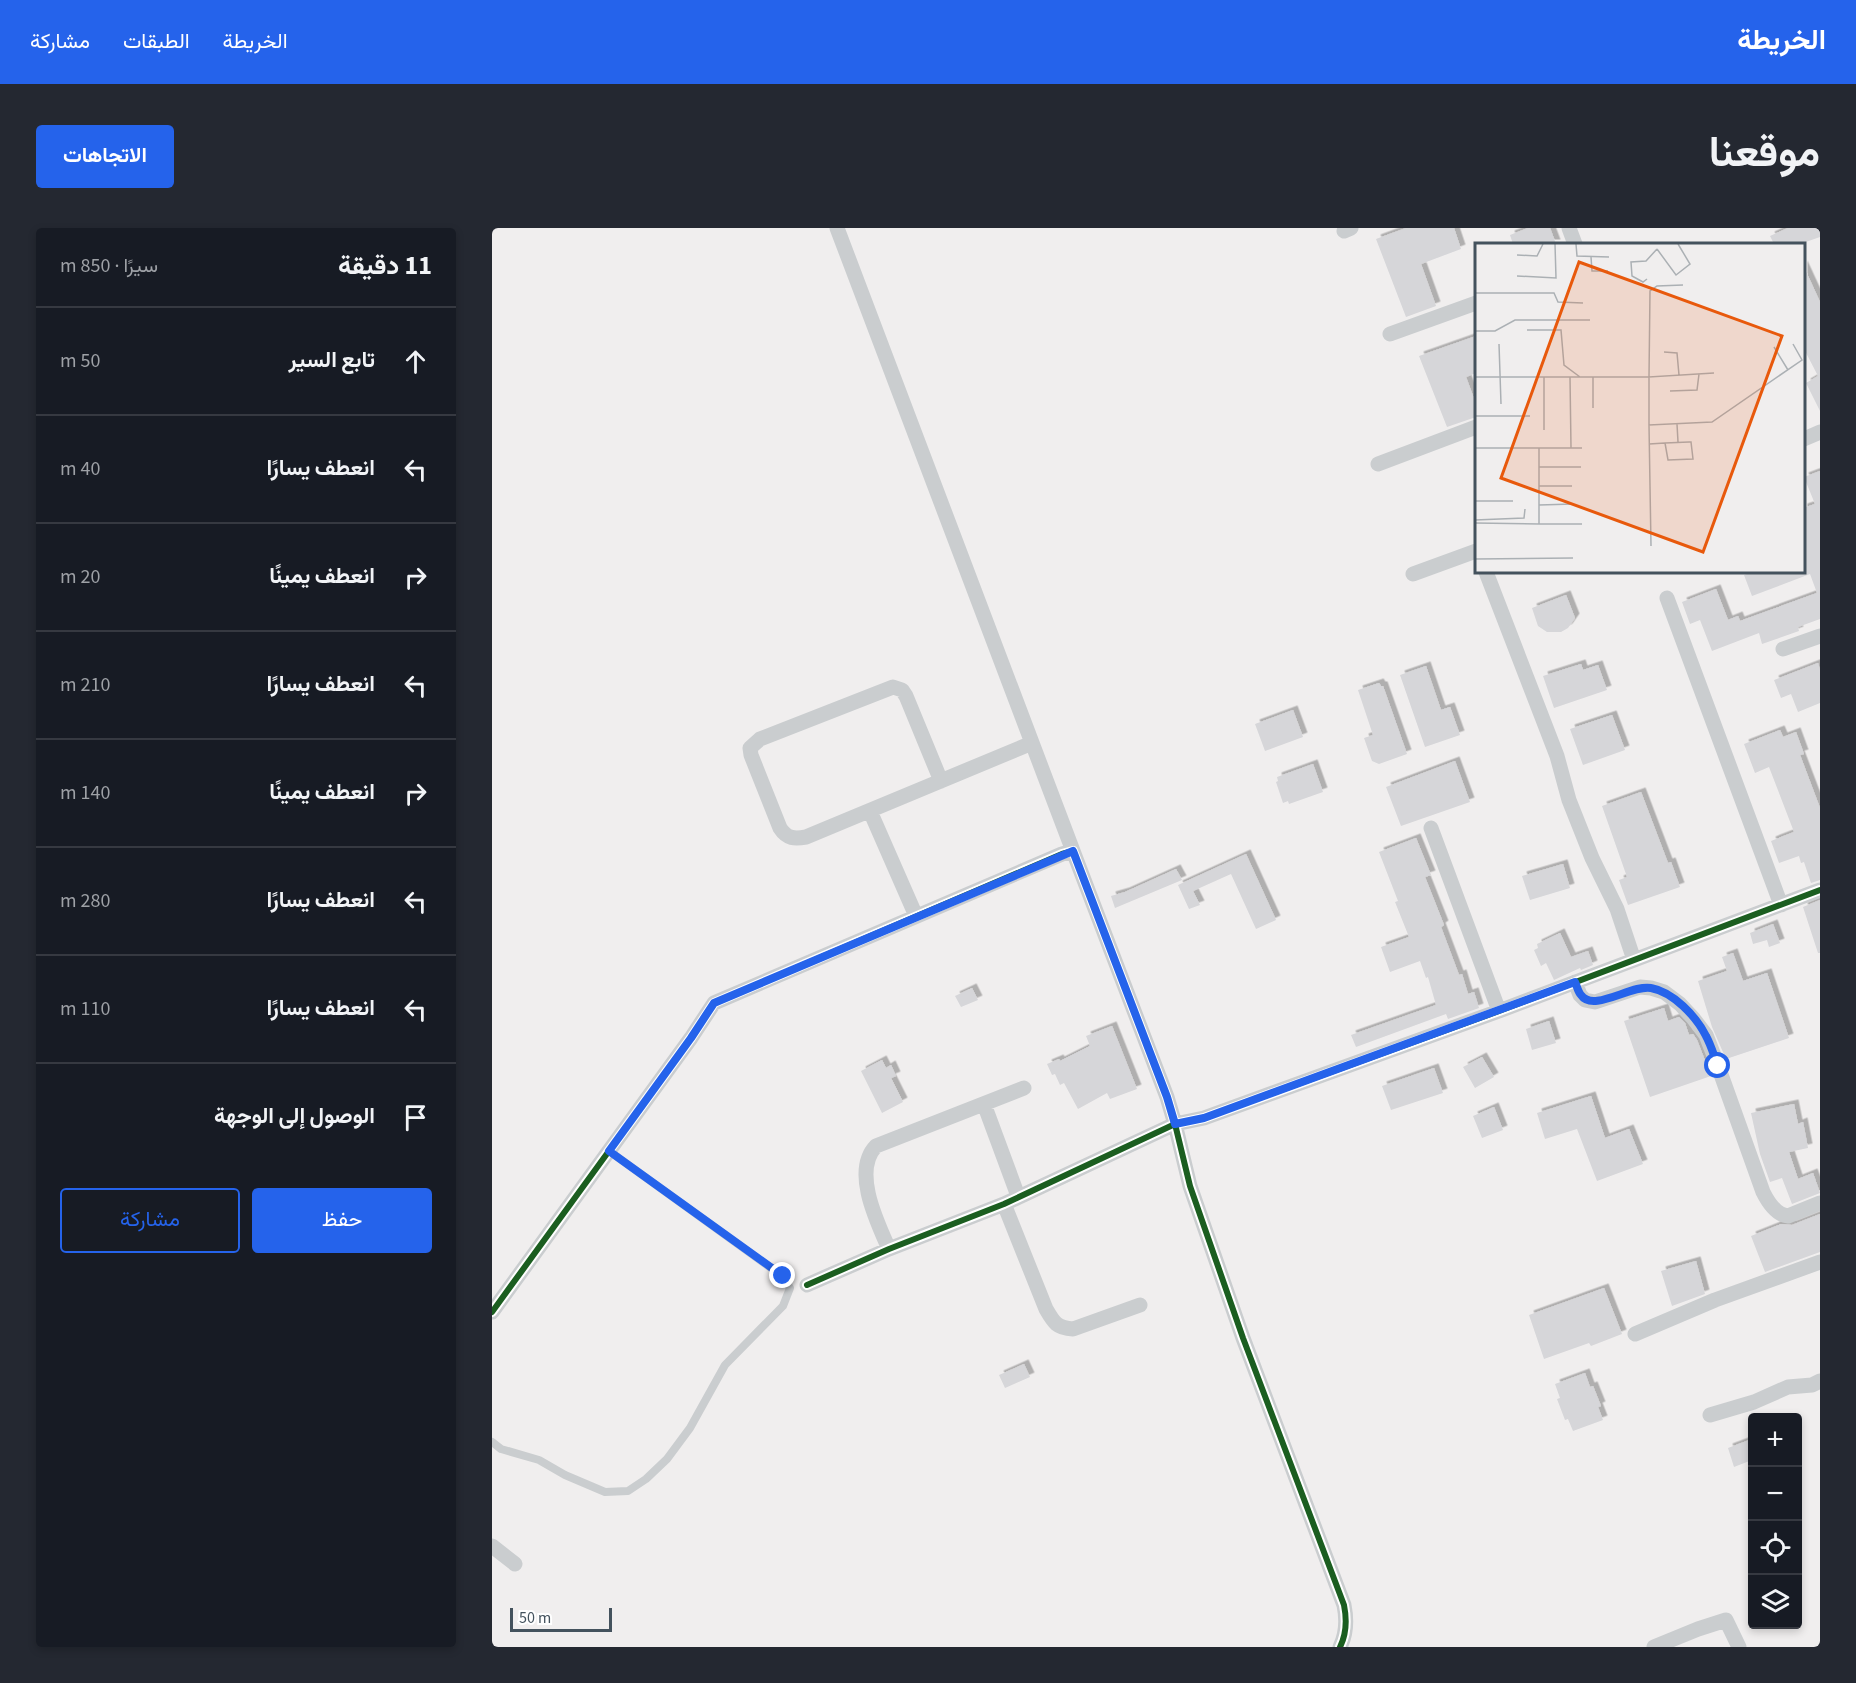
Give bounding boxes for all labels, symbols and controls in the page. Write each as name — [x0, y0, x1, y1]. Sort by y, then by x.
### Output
text: الخريطة — [1737, 20, 1826, 60]
text: مشاركة — [30, 26, 90, 56]
text: الطبقات — [123, 26, 190, 56]
text: الخريطة — [223, 26, 288, 56]
text: موقعنا — [1709, 123, 1820, 183]
button: الاتجاهات — [36, 125, 174, 188]
inset map — [1475, 243, 1805, 573]
text: 11 دقيقة — [338, 247, 432, 284]
text: سيرًا · 850 m — [60, 252, 158, 280]
text: تابع السير — [289, 344, 375, 376]
icon: ahead — [399, 345, 432, 378]
text: 50 m — [60, 347, 100, 375]
text: انعطف يسارًا — [266, 452, 375, 484]
icon: left — [399, 453, 432, 486]
text: 40 m — [60, 455, 100, 483]
text: انعطف يمينًا — [269, 560, 375, 592]
icon: right — [399, 561, 432, 594]
text: 20 m — [60, 563, 100, 591]
text: انعطف يسارًا — [266, 668, 375, 700]
icon: left — [399, 669, 432, 702]
text: 210 m — [60, 671, 110, 699]
text: انعطف يمينًا — [269, 776, 375, 808]
icon: right — [399, 777, 432, 810]
text: 140 m — [60, 779, 110, 807]
text: انعطف يسارًا — [266, 884, 375, 916]
icon: left — [399, 885, 432, 918]
text: 280 m — [60, 887, 110, 915]
text: انعطف يسارًا — [266, 992, 375, 1024]
icon: left — [399, 993, 432, 1026]
text: 110 m — [60, 995, 110, 1023]
route start — [1704, 1052, 1730, 1078]
text: الوصول إلى الوجهة — [214, 1100, 375, 1132]
icon: arrive — [399, 1101, 432, 1134]
button: مشاركة — [60, 1188, 240, 1253]
button: حفظ — [252, 1188, 432, 1253]
route end — [769, 1262, 795, 1288]
map controls — [1748, 1413, 1802, 1629]
button: + — [1748, 1413, 1802, 1467]
button: − — [1748, 1467, 1802, 1521]
button: locate — [1748, 1521, 1802, 1575]
button: layers — [1748, 1575, 1802, 1629]
scale bar — [510, 1605, 612, 1632]
text: 50 m — [519, 1607, 551, 1629]

